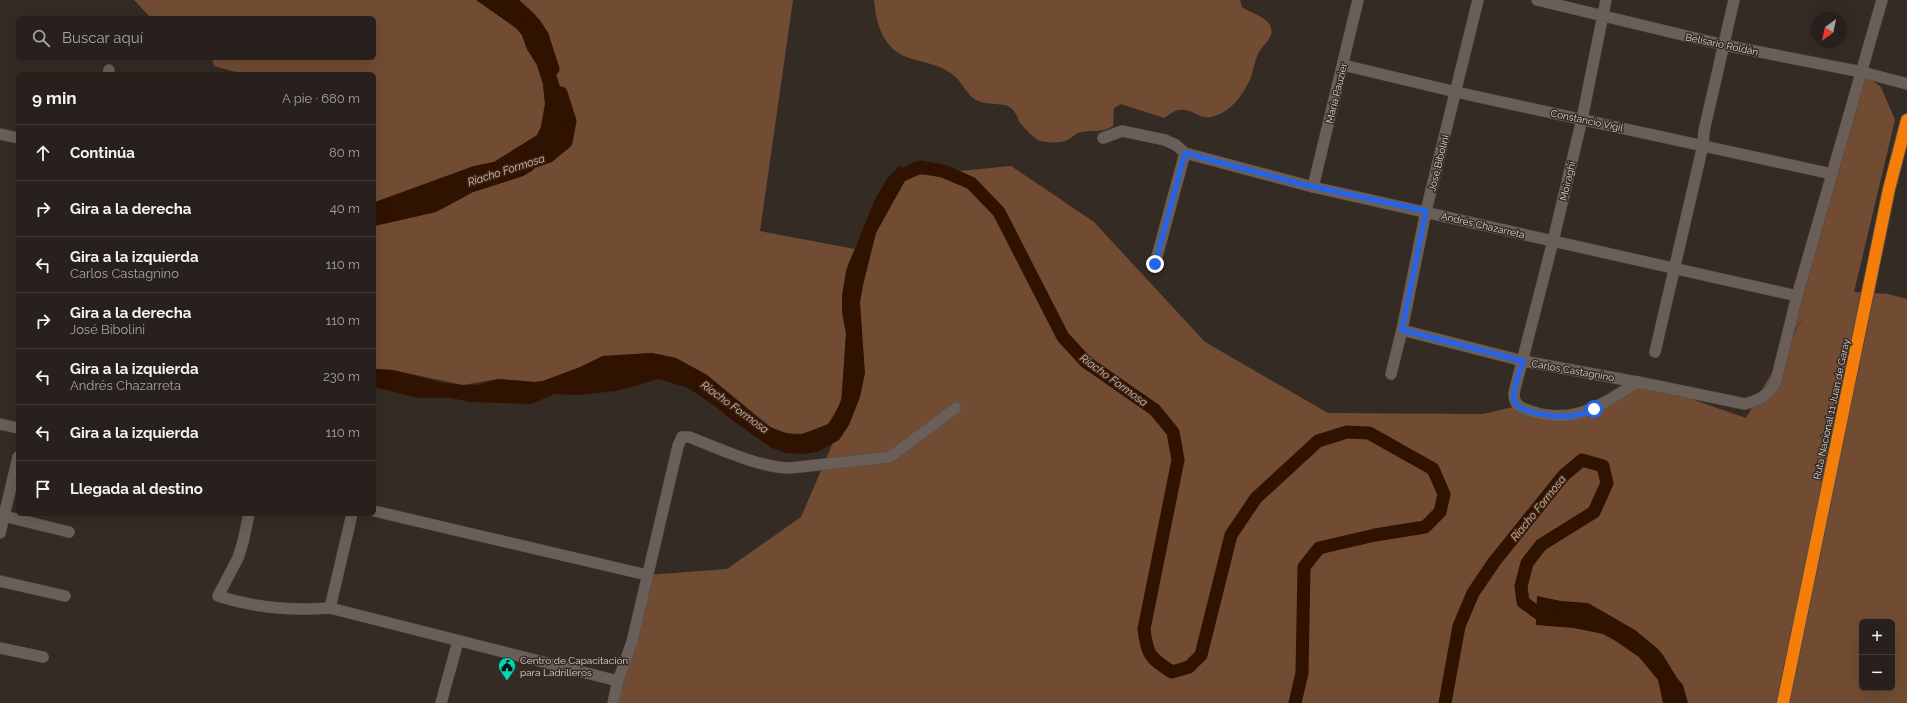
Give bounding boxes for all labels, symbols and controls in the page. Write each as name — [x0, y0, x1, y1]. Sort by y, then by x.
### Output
north arrow — [1811, 12, 1847, 48]
search box — [16, 16, 376, 60]
icon: search — [30, 27, 52, 49]
text: Buscar aquí — [62, 29, 143, 47]
street label: Belisario Roldán — [1684, 31, 1760, 58]
street label: María Pauzier — [1324, 61, 1349, 124]
text: 9 min — [32, 88, 77, 108]
text: A pie · 680 m — [282, 91, 360, 106]
street label: Constancio Vigil — [1550, 107, 1624, 134]
street label: José Bibolini — [1426, 134, 1451, 192]
icon: ahead — [32, 142, 54, 164]
text: Continúa — [70, 144, 135, 162]
text: 80 m — [329, 145, 360, 160]
water label: Riacho Formosa — [466, 152, 547, 189]
street label: Moiraghi — [1558, 160, 1577, 202]
icon: right — [32, 198, 54, 220]
text: Gira a la derecha — [70, 200, 191, 218]
text: 40 m — [330, 201, 360, 216]
street label: Andrés Chazarreta — [1440, 211, 1526, 240]
text: Gira a la izquierda — [70, 248, 199, 266]
icon: left — [32, 254, 54, 276]
route end — [1146, 255, 1164, 273]
text: 110 m — [326, 257, 360, 272]
text: Carlos Castagnino — [70, 266, 179, 281]
text: Gira a la derecha — [70, 304, 191, 322]
icon: right — [32, 310, 54, 332]
text: 110 m — [326, 313, 360, 328]
text: José Bibolini — [70, 322, 145, 337]
street label: Ruta Nacional 11 Juan de Garay — [1811, 337, 1852, 480]
water label: Riacho Formosa — [1077, 352, 1150, 410]
street label: Carlos Castagnino — [1531, 358, 1615, 383]
text: Gira a la izquierda — [70, 360, 199, 378]
icon: left — [32, 366, 54, 388]
text: 230 m — [323, 369, 360, 384]
text: Andrés Chazarreta — [70, 378, 181, 393]
water label: Riacho Formosa — [698, 379, 771, 437]
route start — [1585, 400, 1603, 418]
icon: left — [32, 422, 54, 444]
text: Gira a la izquierda — [70, 424, 199, 442]
text: 110 m — [326, 425, 360, 440]
water label: Riacho Formosa — [1508, 473, 1569, 544]
icon: arrive — [32, 478, 54, 500]
text: Llegada al destino — [70, 480, 203, 498]
map controls — [1859, 619, 1895, 691]
button: + — [1859, 619, 1895, 655]
place label: Centro de Capacitación para Ladrilleros — [520, 655, 628, 678]
button: − — [1859, 655, 1895, 691]
public building icon: Centro de Capacitación para Ladrilleros — [497, 656, 517, 681]

